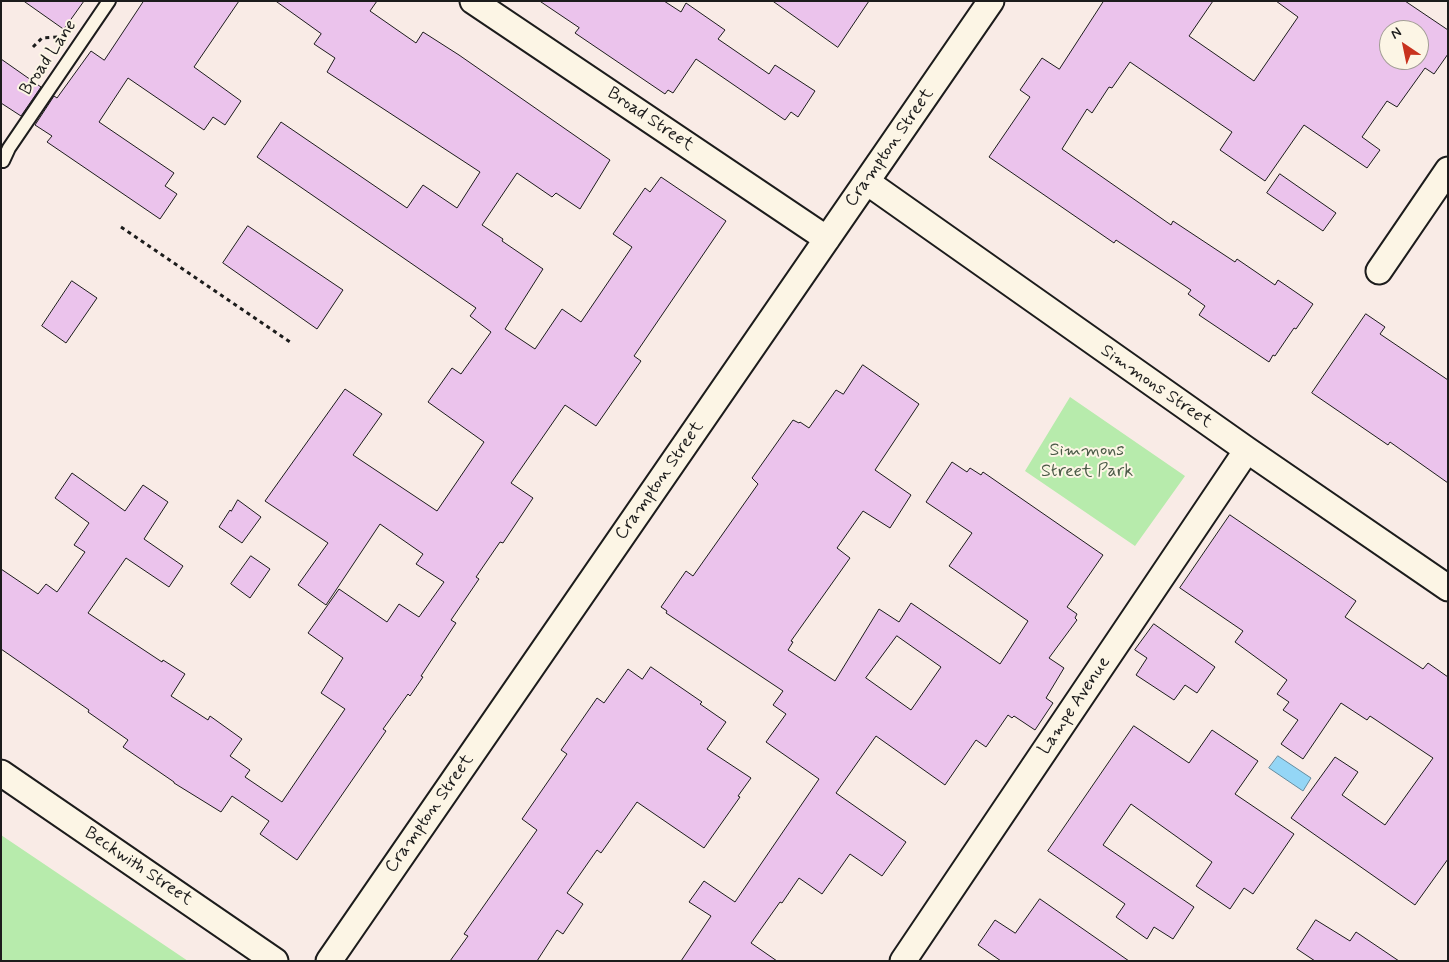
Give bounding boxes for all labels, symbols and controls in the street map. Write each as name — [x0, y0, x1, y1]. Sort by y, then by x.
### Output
street label: Broad Lane — [16, 16, 82, 100]
north arrow — [1379, 20, 1429, 70]
text: N — [1387, 23, 1405, 43]
street label: Broad Street — [603, 83, 697, 157]
street label: Crampton Street — [841, 84, 939, 212]
street label: Simmons Street — [1096, 341, 1216, 433]
street label: Crampton Street — [611, 417, 709, 545]
park label: Simmons Street Park — [1041, 440, 1133, 482]
street label: Lampe Avenue — [1034, 653, 1116, 759]
street label: Crampton Street — [381, 750, 479, 878]
street label: Beckwith Street — [80, 823, 196, 911]

